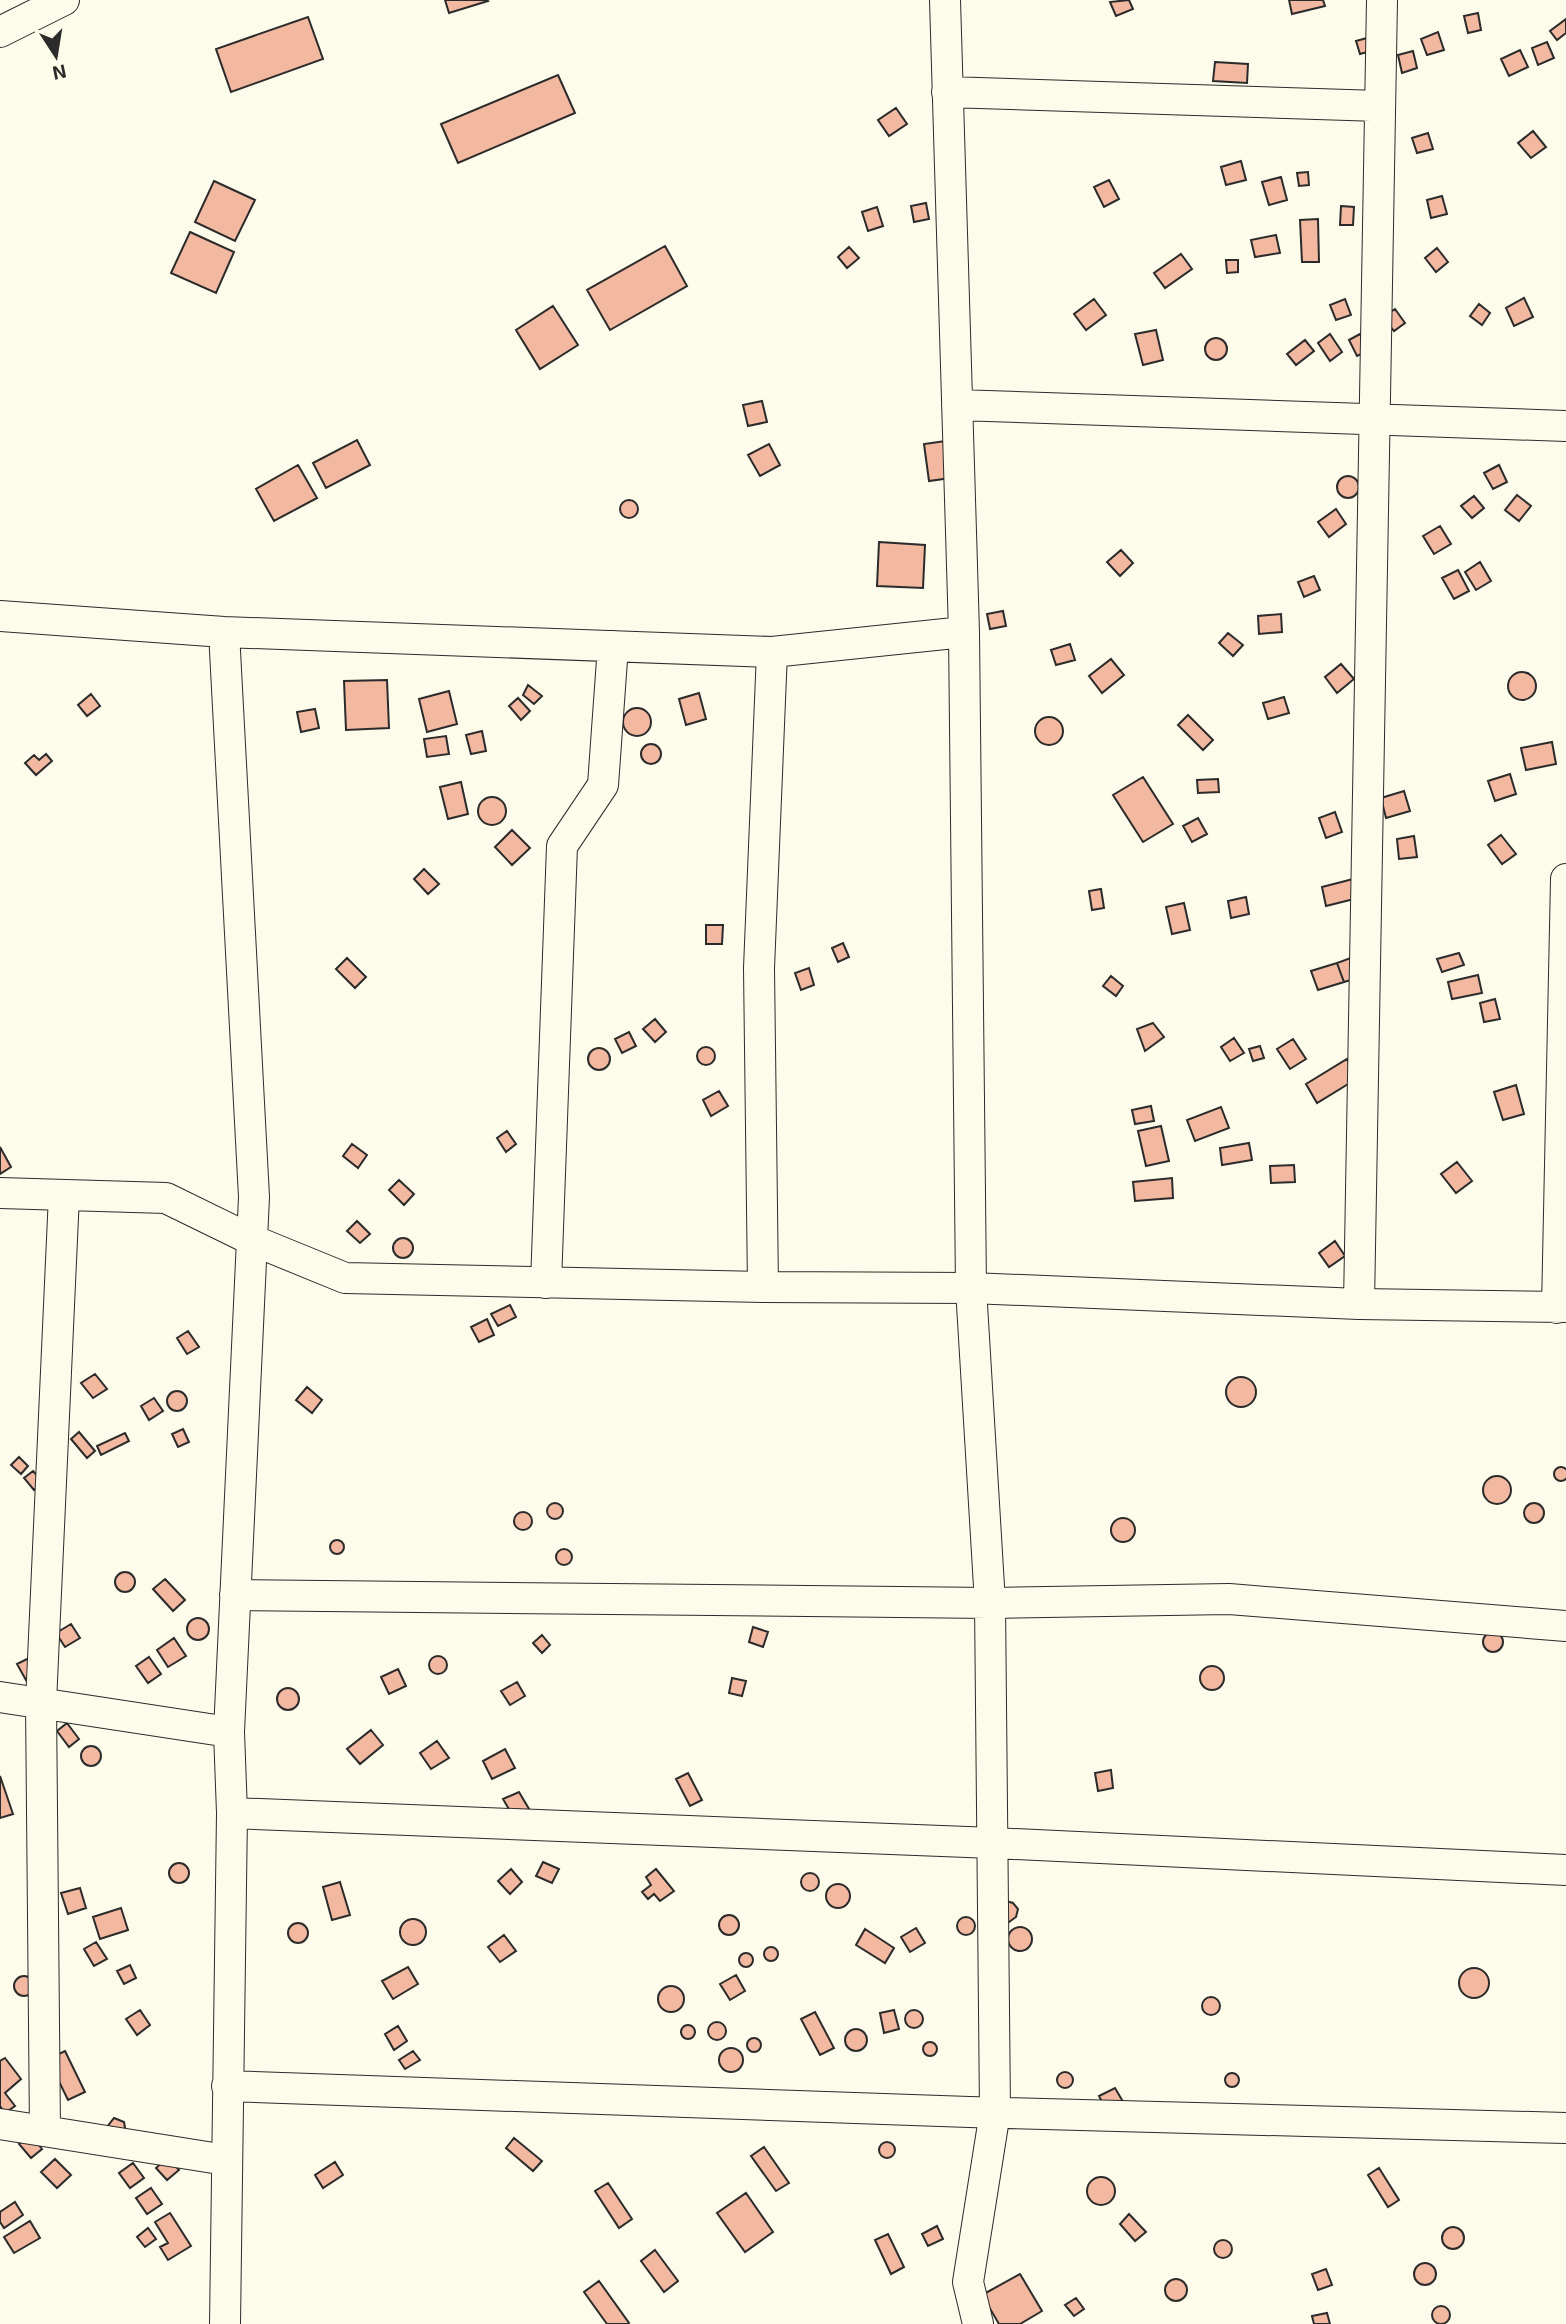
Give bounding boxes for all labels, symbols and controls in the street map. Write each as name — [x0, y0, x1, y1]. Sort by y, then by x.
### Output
north arrow — [21, 21, 91, 91]
text: N — [51, 60, 69, 86]

